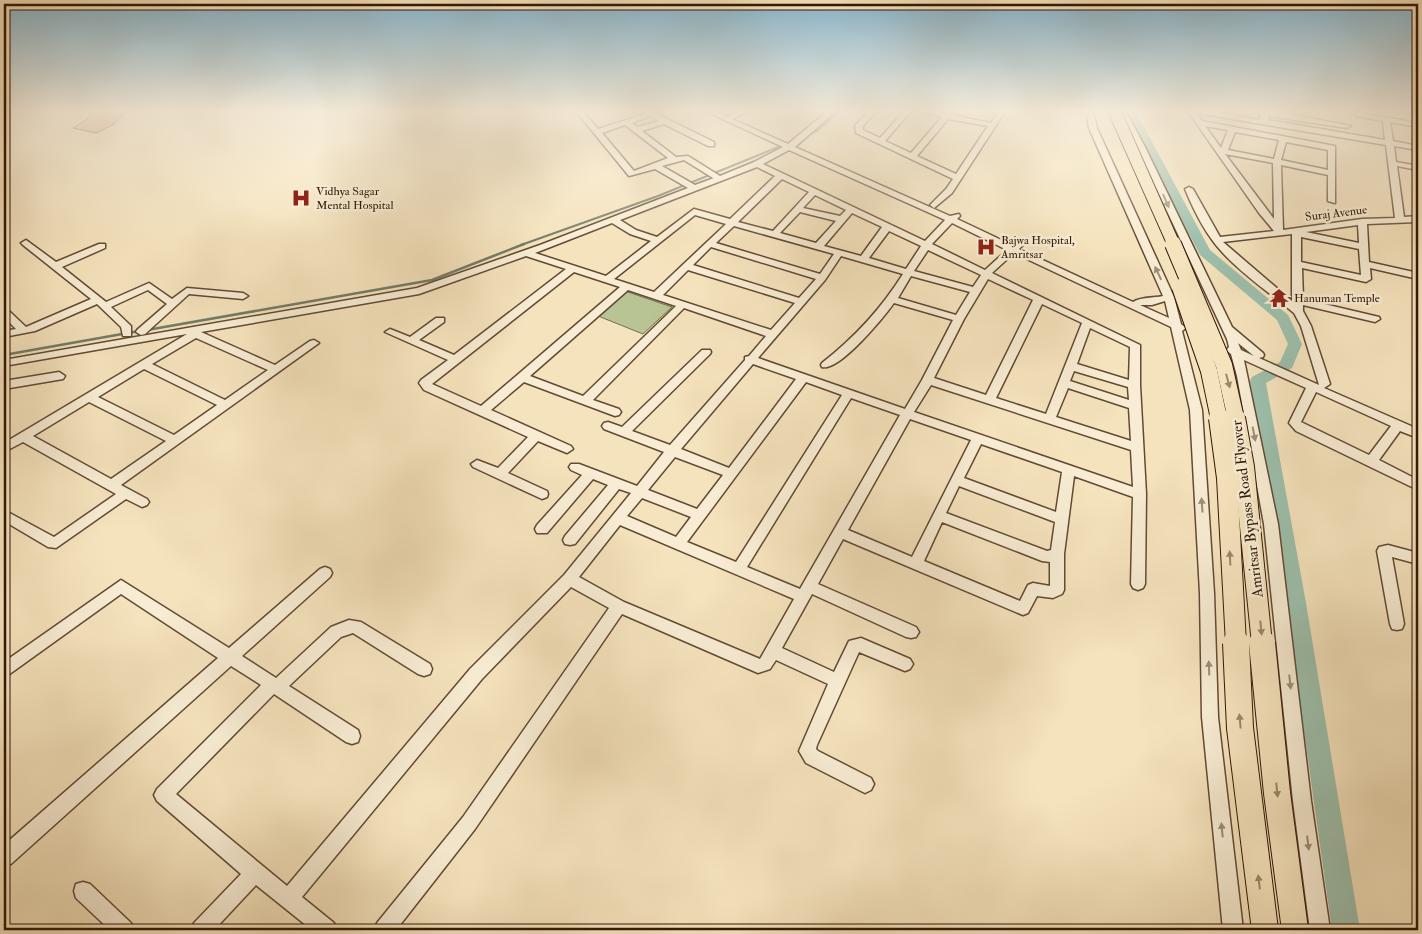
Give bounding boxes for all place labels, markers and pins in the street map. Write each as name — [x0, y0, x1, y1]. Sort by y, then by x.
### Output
place label: Vidhya Sagar Mental Hospital — [316, 184, 394, 213]
hospital icon: Vidhya Sagar Mental Hospital — [290, 187, 312, 209]
place label: Bajwa Hospital, Amritsar — [1000, 233, 1075, 262]
hospital icon: Bajwa Hospital, Amritsar — [975, 236, 997, 258]
temple icon: Hanuman Temple — [1268, 287, 1290, 309]
place label: Hanuman Temple — [1294, 291, 1380, 306]

